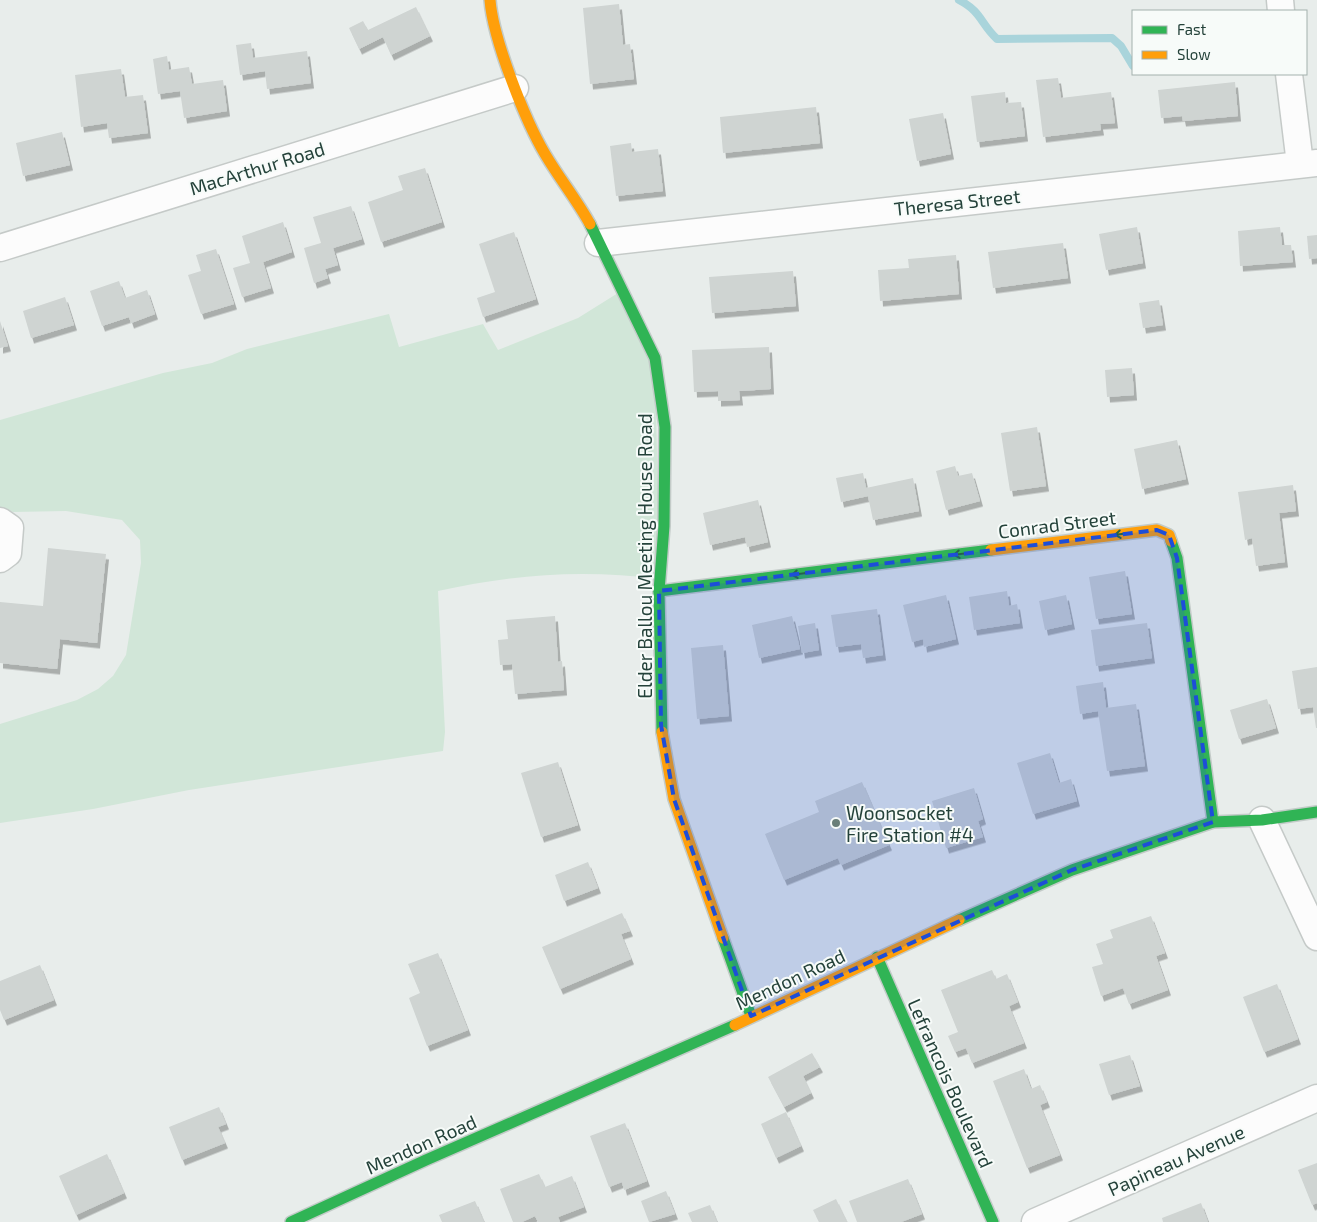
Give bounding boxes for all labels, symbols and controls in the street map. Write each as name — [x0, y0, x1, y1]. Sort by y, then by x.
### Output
legend — [1132, 10, 1307, 75]
text: Fast — [1177, 20, 1207, 38]
text: Slow — [1177, 45, 1211, 63]
street label: MacArthur Road — [187, 137, 327, 199]
street label: Theresa Street — [893, 184, 1021, 220]
street label: Elder Ballou Meeting House Road — [633, 413, 656, 699]
street label: Conrad Street — [997, 505, 1117, 543]
one-way arrow — [1114, 529, 1130, 539]
one-way arrow — [953, 549, 969, 559]
one-way arrow — [792, 569, 808, 579]
place label: Woonsocket Fire Station #4 — [846, 801, 974, 846]
marker: Woonsocket Fire Station #4 — [830, 817, 842, 829]
street label: Mendon Road — [731, 944, 849, 1014]
street label: Lefrancois Boulevard — [903, 995, 999, 1171]
street label: Mendon Road — [362, 1109, 480, 1179]
street label: Papineau Avenue — [1104, 1120, 1248, 1200]

